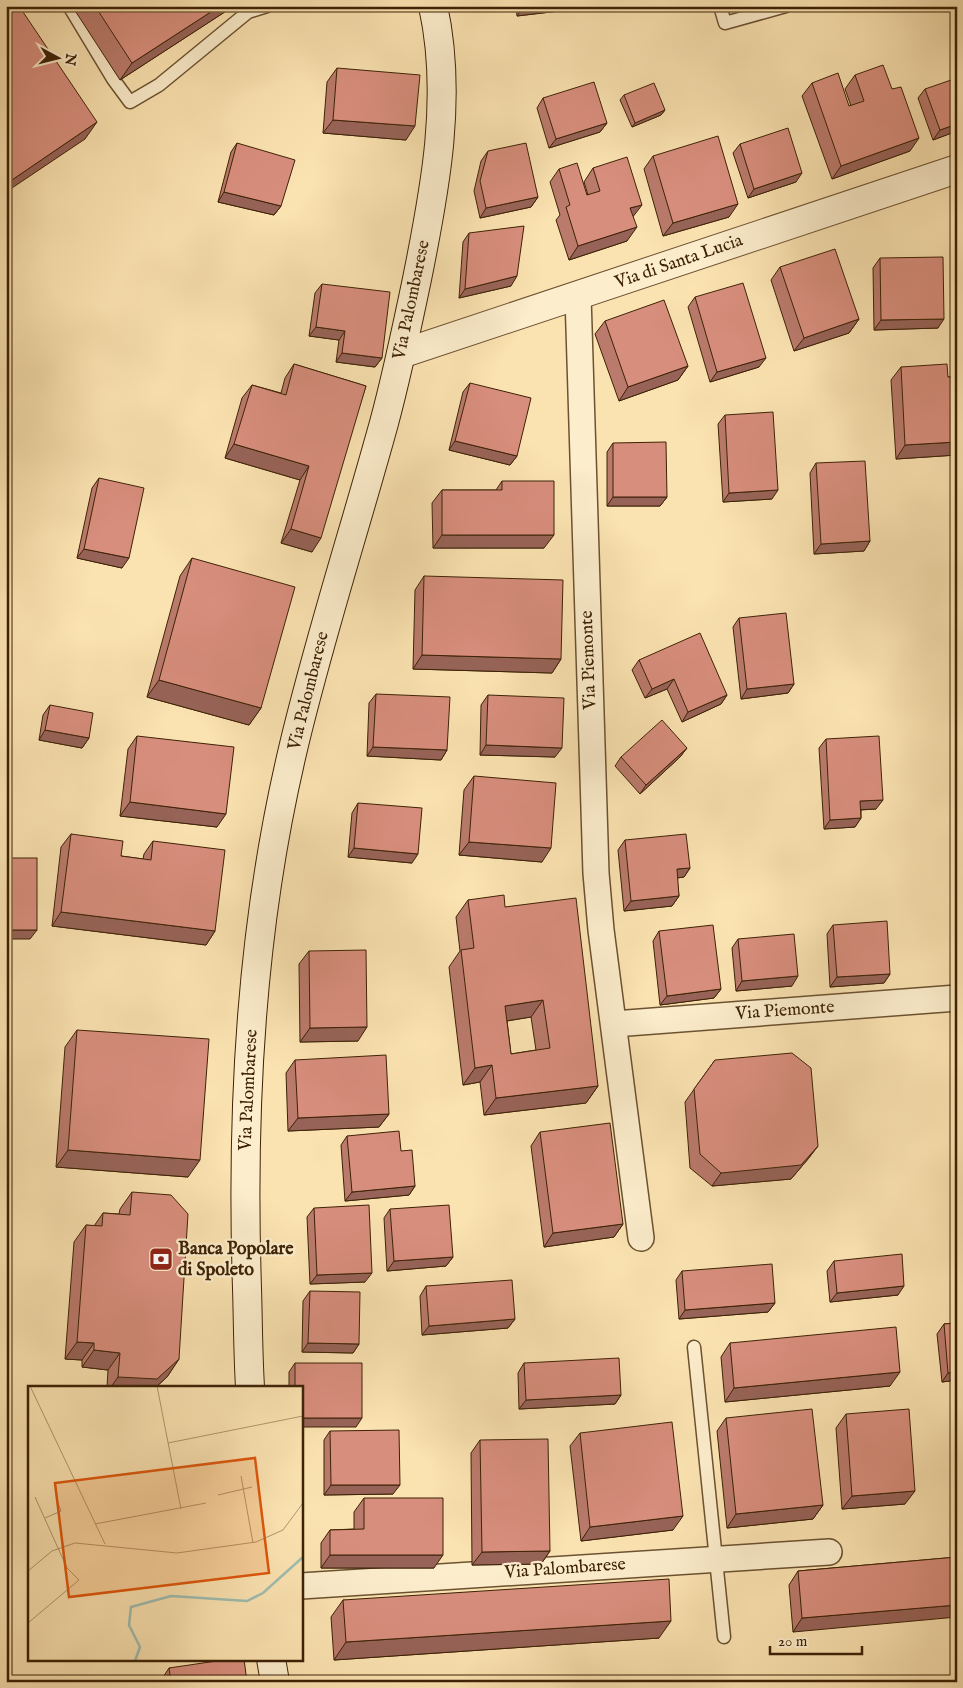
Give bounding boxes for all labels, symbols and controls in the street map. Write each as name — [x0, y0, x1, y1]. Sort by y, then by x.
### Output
north arrow — [32, 32, 82, 82]
text: N — [60, 51, 80, 67]
street label: Via di Santa Lucia — [611, 229, 746, 295]
street label: Via Palombarese — [388, 238, 436, 363]
street label: Via Piemonte — [576, 610, 602, 711]
street label: Via Palombarese — [283, 629, 335, 754]
street label: Via Piemonte — [734, 996, 835, 1026]
street label: Via Palombarese — [234, 1029, 264, 1152]
place label: Banca Popolare di Spoleto — [178, 1238, 294, 1282]
bank icon: Banca Popolare di Spoleto — [148, 1246, 174, 1272]
inset map — [28, 1386, 302, 1660]
street label: Via Palombarese — [503, 1553, 626, 1585]
scale bar — [770, 1623, 863, 1655]
text: 20 m — [778, 1632, 808, 1651]

